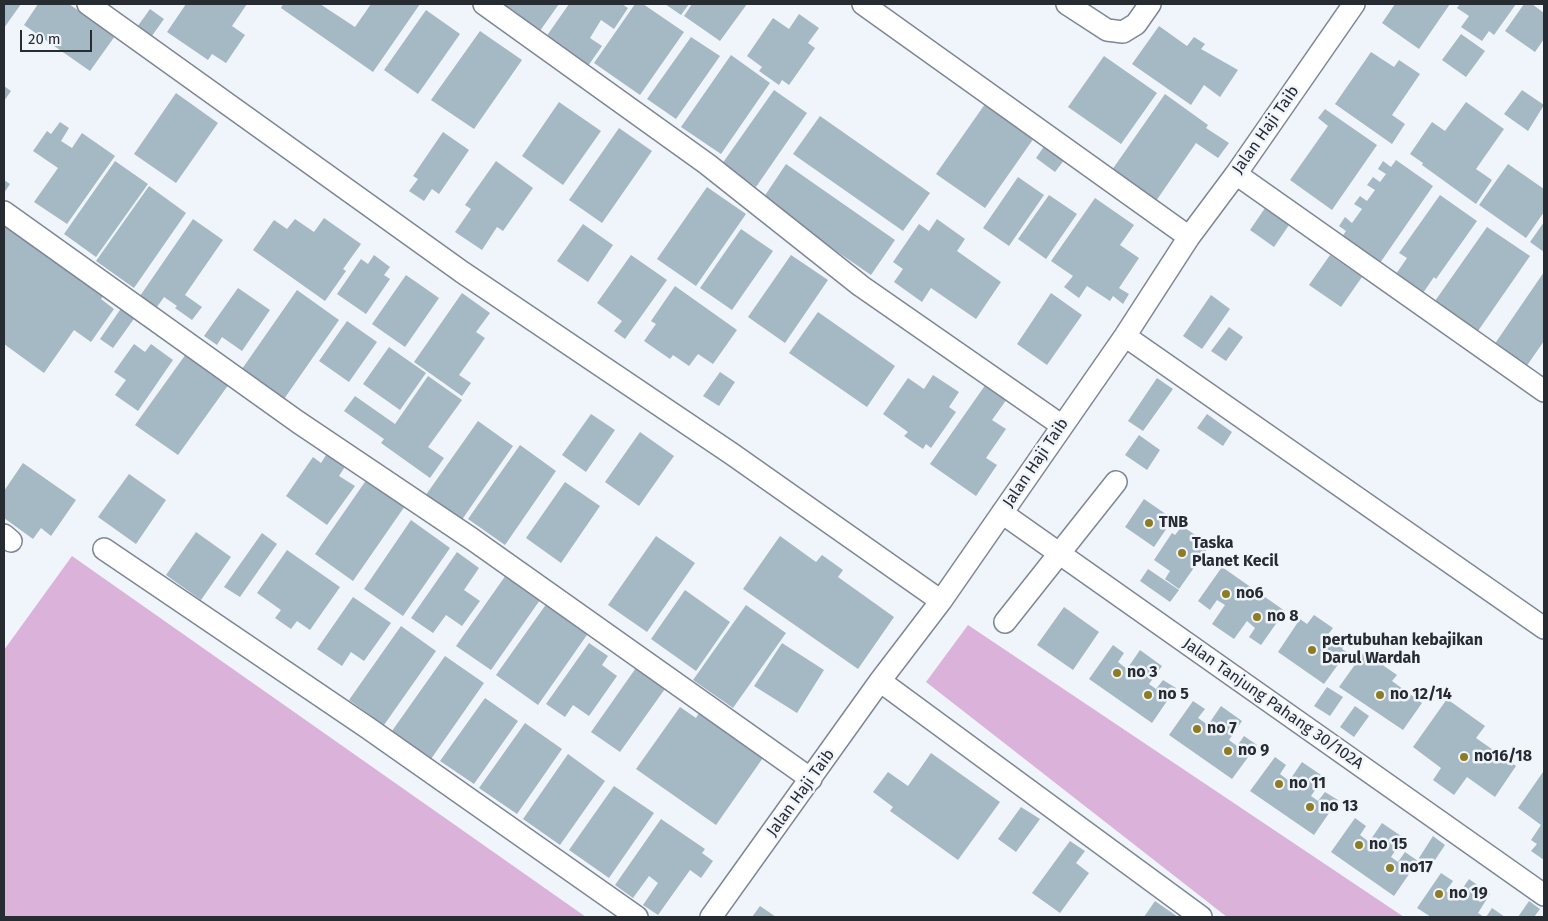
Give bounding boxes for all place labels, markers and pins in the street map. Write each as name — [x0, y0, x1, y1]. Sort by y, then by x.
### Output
place label: TNB — [1159, 513, 1188, 533]
marker: TNB — [1143, 517, 1155, 529]
place label: Taska Planet Kecil — [1192, 534, 1279, 572]
marker: Taska Planet Kecil — [1176, 547, 1188, 559]
place label: no6 — [1236, 584, 1264, 604]
marker: no6 — [1220, 588, 1232, 600]
place label: no 8 — [1267, 607, 1299, 627]
marker: no 8 — [1251, 611, 1263, 623]
place label: pertubuhan kebajikan Darul Wardah — [1322, 631, 1483, 669]
marker: pertubuhan kebajikan Darul Wardah — [1306, 644, 1318, 656]
place label: no 3 — [1127, 663, 1158, 683]
marker: no 3 — [1111, 667, 1123, 679]
place label: no 5 — [1158, 685, 1189, 705]
place label: no 12/14 — [1390, 685, 1452, 705]
marker: no 5 — [1142, 689, 1154, 701]
marker: no 12/14 — [1374, 689, 1386, 701]
place label: no 7 — [1207, 719, 1237, 739]
marker: no 7 — [1191, 723, 1203, 735]
place label: no 9 — [1238, 741, 1269, 761]
marker: no 9 — [1222, 745, 1234, 757]
place label: no16/18 — [1474, 747, 1532, 767]
marker: no16/18 — [1458, 751, 1470, 763]
place label: no 11 — [1289, 774, 1326, 794]
marker: no 11 — [1273, 778, 1285, 790]
place label: no 13 — [1320, 797, 1358, 817]
marker: no 13 — [1304, 801, 1316, 813]
place label: no 15 — [1369, 835, 1407, 855]
marker: no 15 — [1353, 839, 1365, 851]
place label: no17 — [1400, 858, 1433, 878]
marker: no17 — [1384, 862, 1396, 874]
place label: no 19 — [1449, 884, 1488, 904]
marker: no 19 — [1433, 888, 1445, 900]

